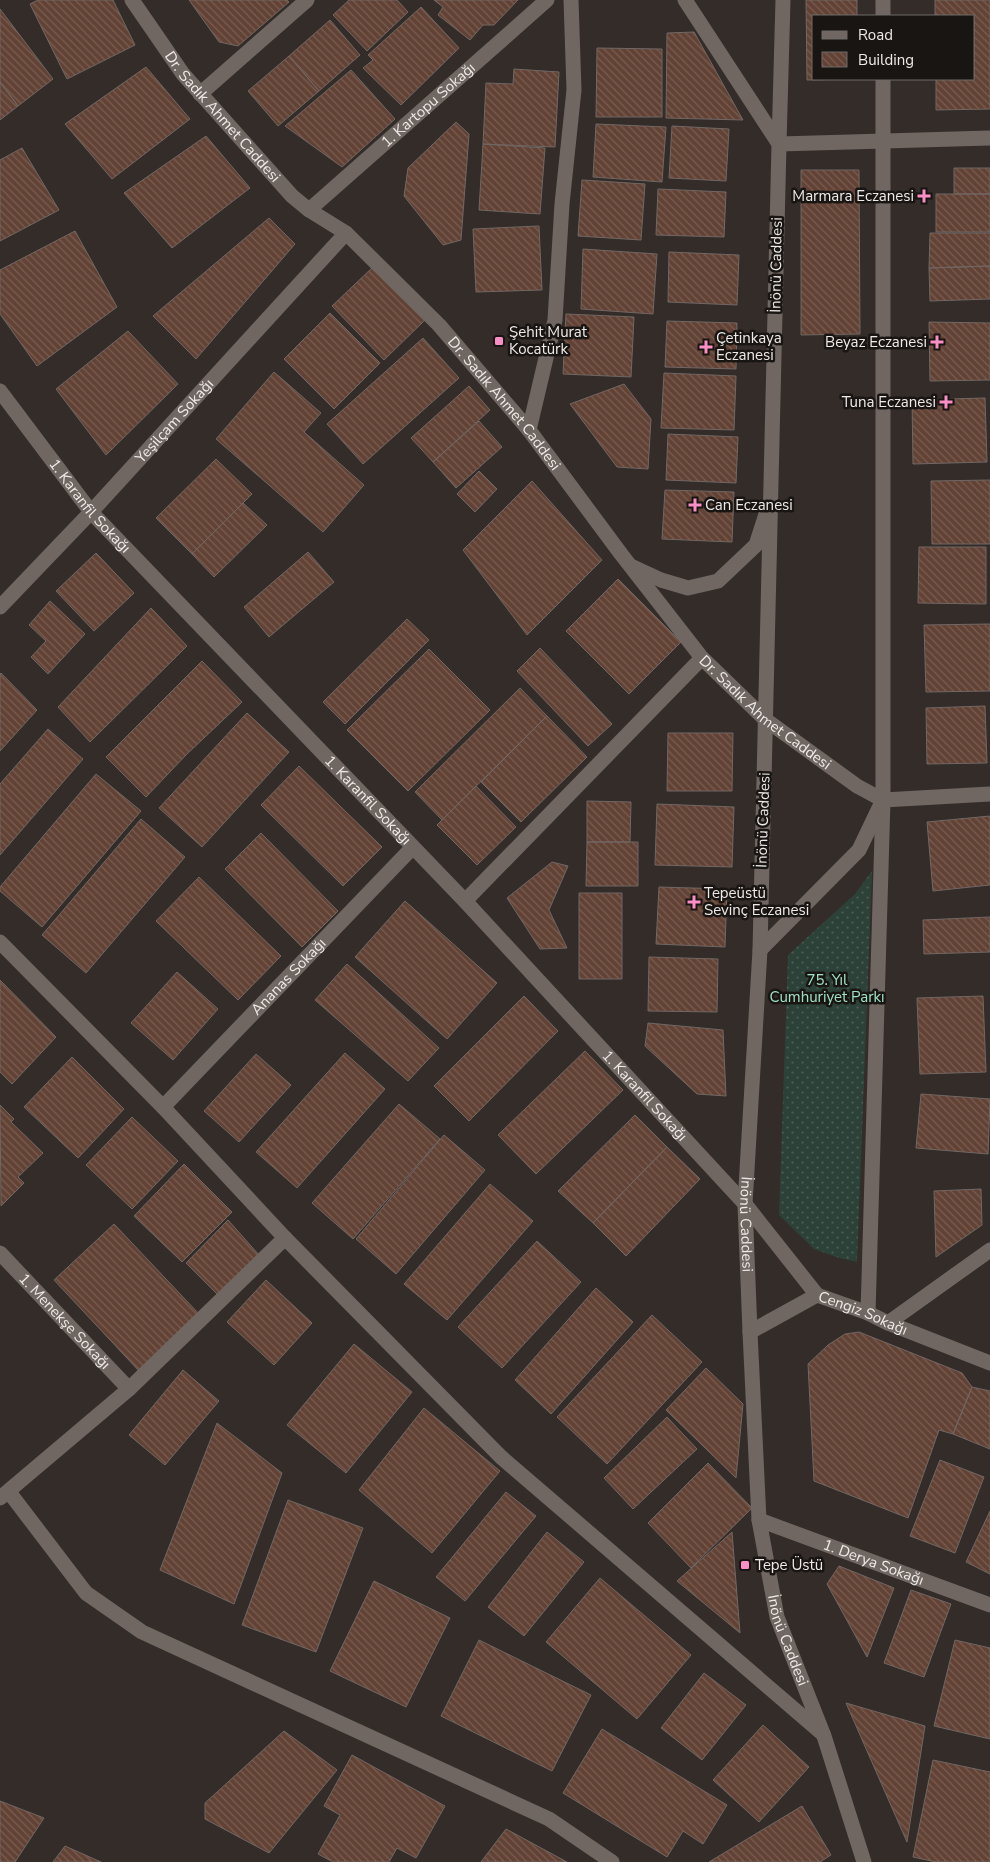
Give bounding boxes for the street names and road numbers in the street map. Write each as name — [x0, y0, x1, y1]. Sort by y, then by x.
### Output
street label: Dr. Sadık Ahmet Caddesi — [160, 47, 285, 187]
street label: 1. Kartopu Sokağı — [377, 58, 480, 152]
street label: İnönü Caddesi — [765, 217, 787, 313]
street label: Dr. Sadık Ahmet Caddesi — [443, 332, 565, 474]
street label: Yeşilçam Sokağı — [130, 374, 218, 468]
street label: 1. Karanfil Sokağı — [44, 455, 135, 557]
street label: Dr. Sadık Ahmet Caddesi — [695, 651, 835, 774]
street label: 1. Karanfil Sokağı — [320, 751, 416, 849]
street label: İnönü Caddesi — [751, 772, 775, 868]
street label: Ananas Sokağı — [247, 933, 330, 1020]
street label: 1. Karanfil Sokağı — [598, 1046, 692, 1145]
street label: İnönü Caddesi — [735, 1176, 758, 1272]
street label: 1. Menekşe Sokağı — [14, 1269, 115, 1374]
street label: Cengiz Sokağı — [816, 1286, 910, 1340]
street label: 1. Derya Sokağı — [820, 1534, 927, 1590]
street label: İnönü Caddesi — [763, 1593, 813, 1689]

